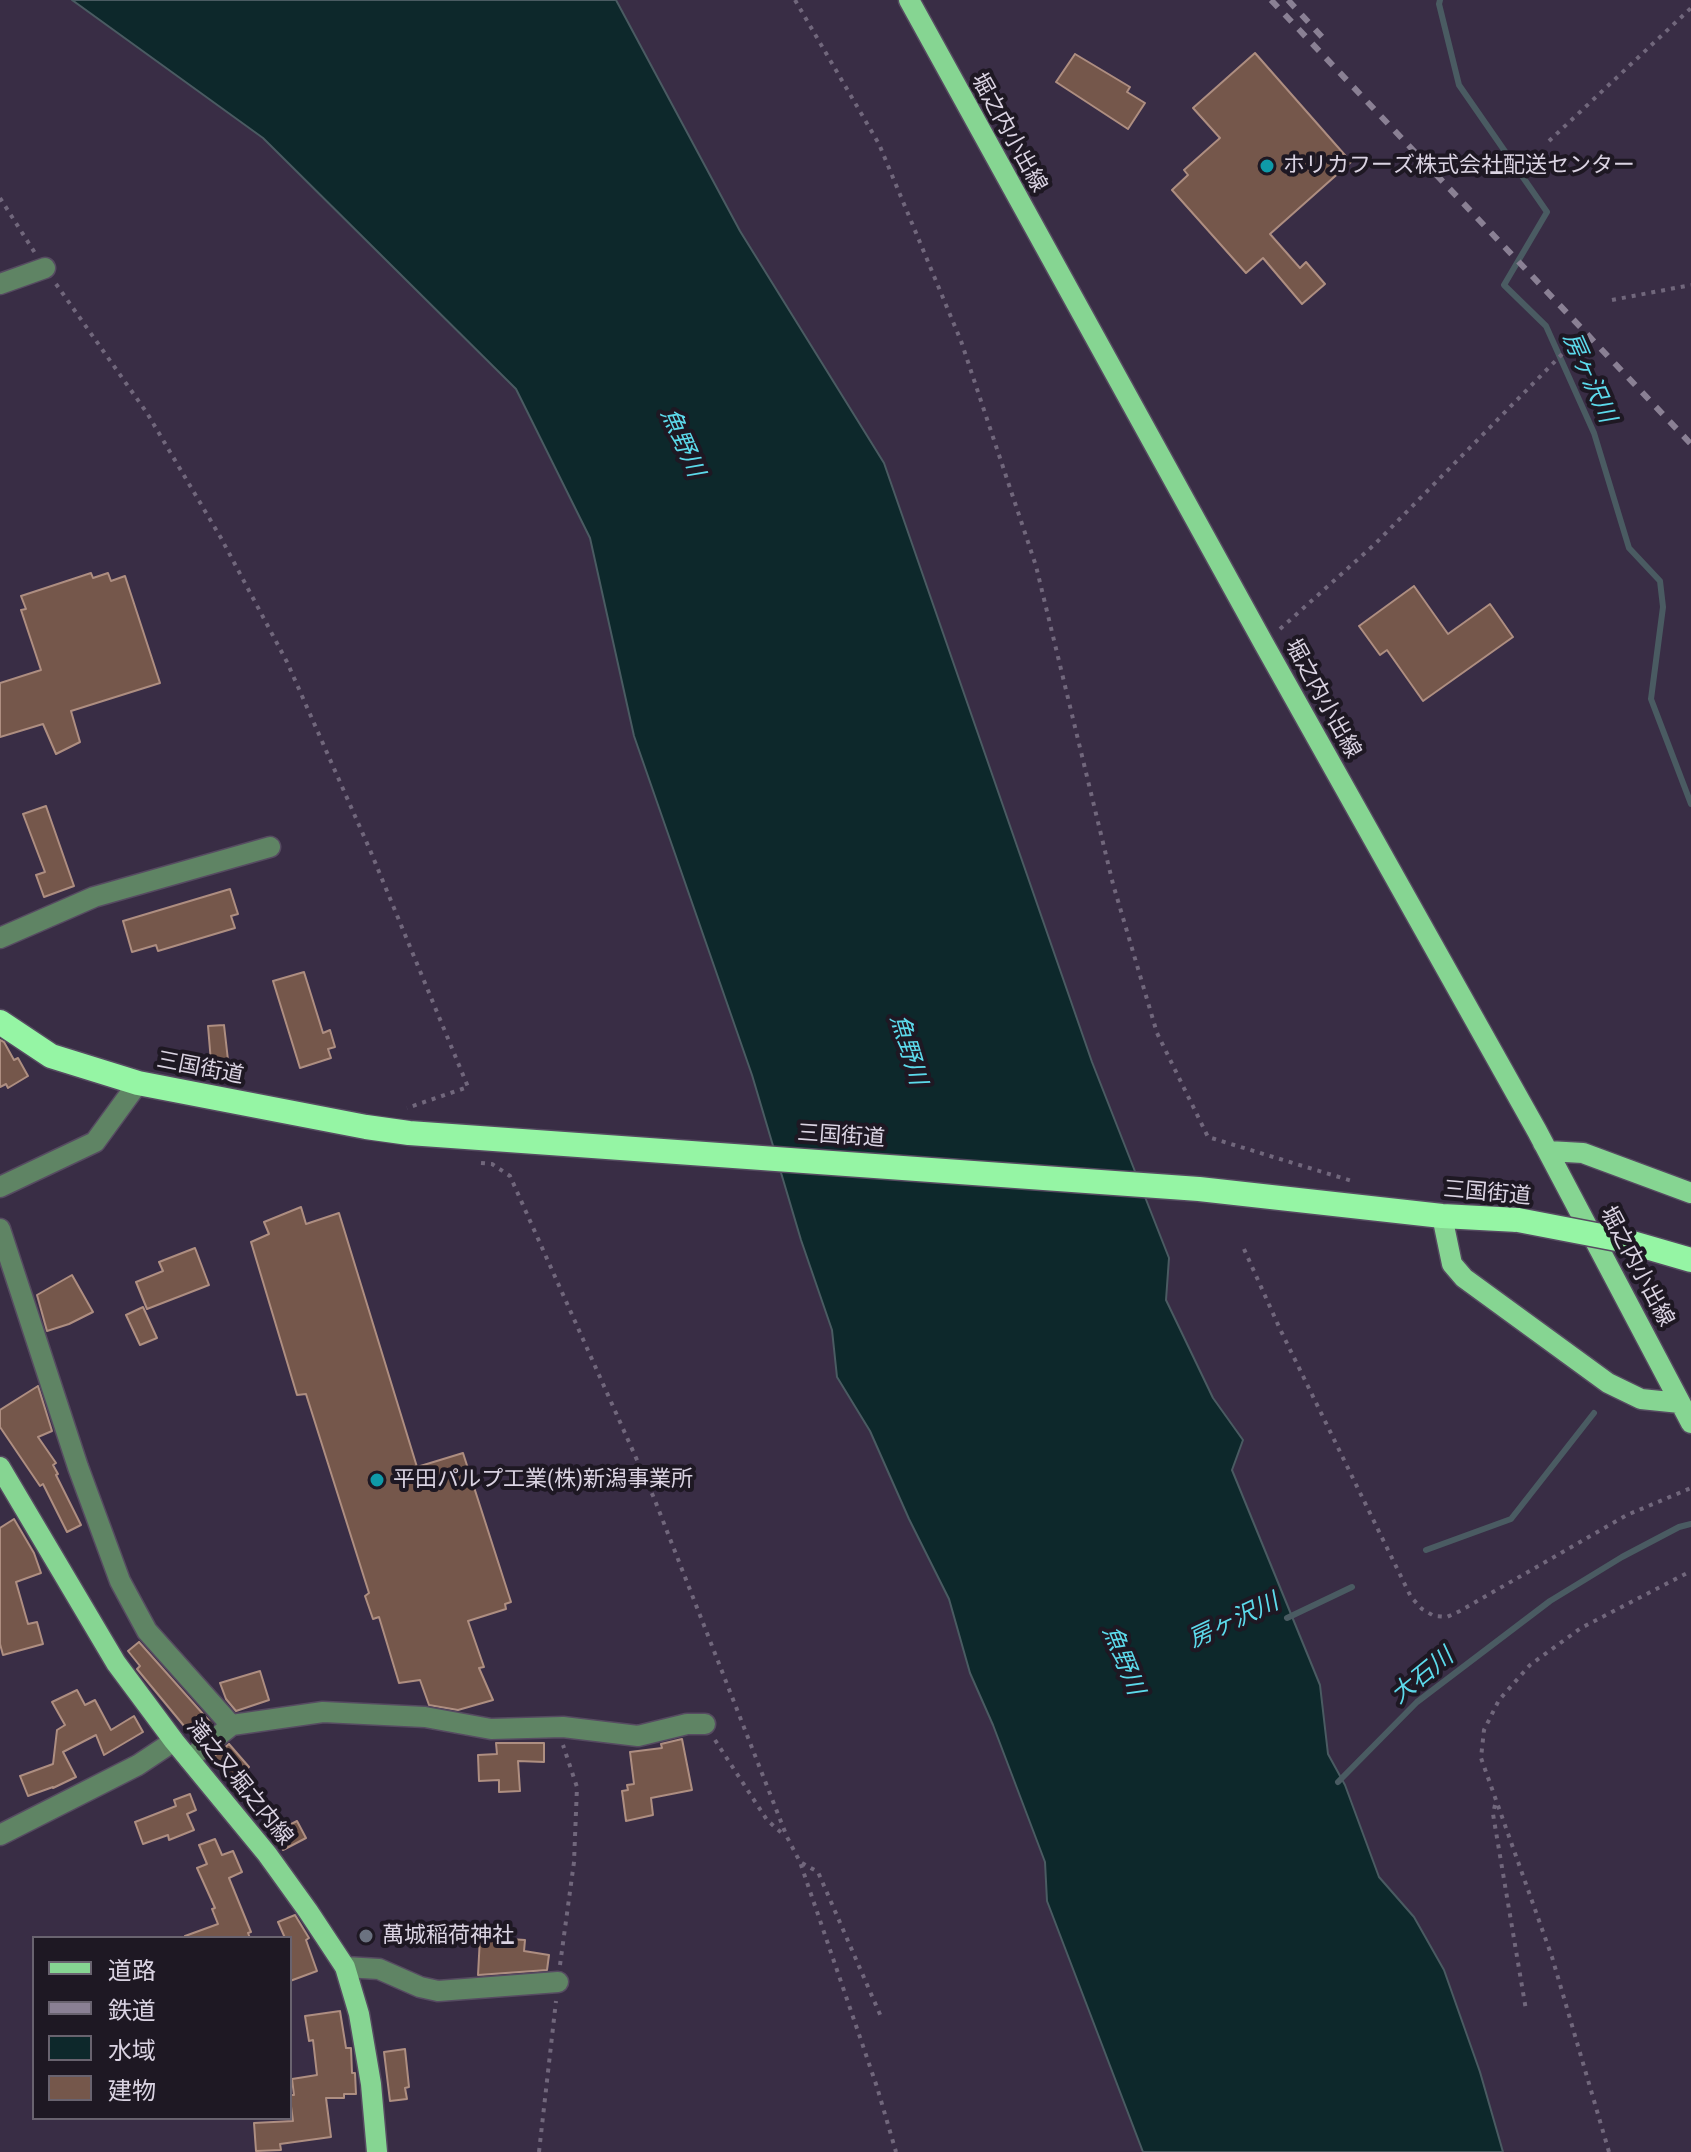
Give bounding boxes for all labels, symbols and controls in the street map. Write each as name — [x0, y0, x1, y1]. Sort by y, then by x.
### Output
street label: 堀之内小出線 — [964, 69, 1052, 197]
place label: ホリカフーズ株式会社配送センター — [1283, 153, 1635, 179]
marker: ホリカフーズ株式会社配送センター — [1258, 157, 1276, 175]
water label: 房ヶ沢川 — [1555, 328, 1621, 428]
water label: 魚野川 — [653, 404, 709, 482]
street label: 堀之内小出線 — [1278, 635, 1366, 763]
water label: 魚野川 — [883, 1011, 931, 1089]
street label: 三国街道 — [154, 1048, 246, 1090]
street label: 三国街道 — [796, 1121, 886, 1153]
street label: 三国街道 — [1442, 1177, 1532, 1211]
street label: 堀之内小出線 — [1593, 1203, 1679, 1331]
place label: 平田パルプ工業(株)新潟事業所 — [393, 1467, 693, 1493]
marker: 平田パルプ工業(株)新潟事業所 — [368, 1471, 386, 1489]
water label: 房ヶ沢川 — [1184, 1589, 1284, 1655]
water label: 魚野川 — [1095, 1622, 1149, 1700]
water label: 大石川 — [1386, 1643, 1460, 1711]
street label: 滝之又堀之内線 — [180, 1715, 298, 1851]
place label: 萬城稲荷神社 — [382, 1923, 514, 1949]
marker: 萬城稲荷神社 — [357, 1927, 375, 1945]
legend — [32, 1936, 292, 2120]
text: 道路 — [108, 1957, 156, 1985]
text: 鉄道 — [108, 1997, 156, 2025]
text: 水域 — [108, 2037, 156, 2065]
text: 建物 — [108, 2077, 156, 2105]

